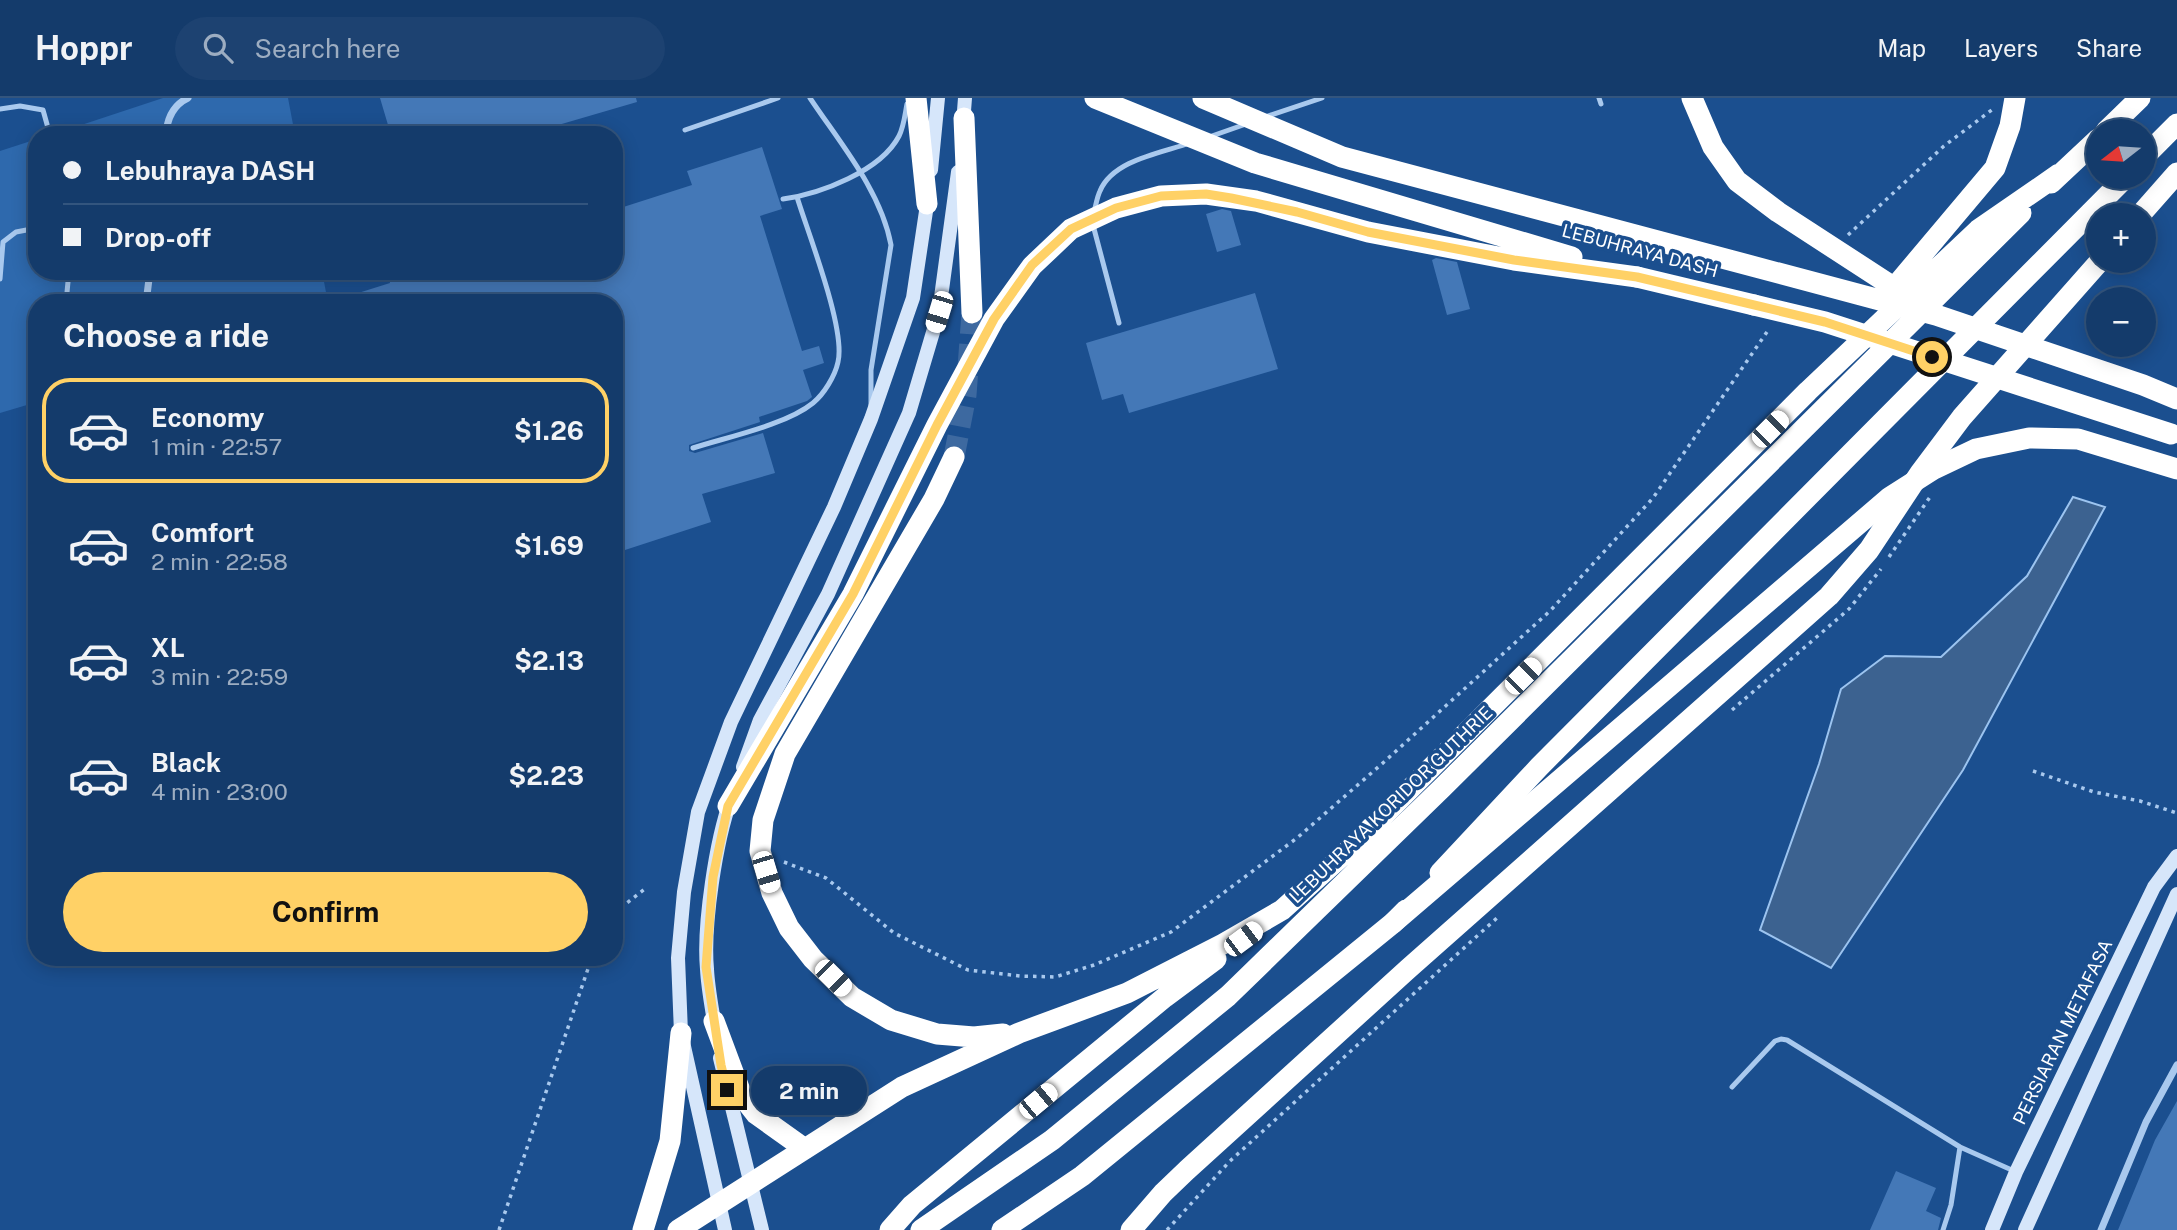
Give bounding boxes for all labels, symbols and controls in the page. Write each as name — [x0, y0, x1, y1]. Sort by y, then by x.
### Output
search box — [175, 17, 665, 80]
text: Hoppr — [35, 29, 133, 67]
icon: search — [199, 29, 237, 67]
text: Search here — [255, 33, 401, 64]
text: Map — [1877, 34, 1926, 62]
text: Layers — [1964, 34, 2038, 62]
text: Share — [2076, 34, 2142, 62]
north arrow — [2086, 119, 2156, 189]
map controls — [2086, 119, 2156, 357]
text: Lebuhraya DASH — [105, 155, 315, 186]
button: + — [2086, 203, 2156, 273]
street label: LEBUHRAYA DASH — [1560, 220, 1720, 281]
text: Drop-off — [105, 222, 211, 253]
button: − — [2086, 287, 2156, 357]
car — [923, 289, 956, 335]
text: Choose a ride — [63, 317, 269, 354]
route start — [1916, 341, 1948, 373]
icon: car — [67, 399, 130, 462]
text: Economy — [151, 402, 264, 433]
car — [1748, 407, 1793, 451]
text: $1.26 — [514, 415, 584, 446]
text: 1 min · 22:57 — [151, 433, 282, 460]
icon: car — [67, 514, 130, 577]
text: Comfort — [151, 517, 254, 548]
text: $1.69 — [514, 530, 584, 561]
text: 2 min · 22:58 — [151, 548, 288, 575]
icon: car — [67, 629, 130, 692]
text: XL — [151, 632, 185, 663]
text: $2.13 — [514, 645, 584, 676]
car — [1501, 654, 1546, 698]
text: 3 min · 22:59 — [151, 663, 288, 690]
street label: LEBUHRAYA KORIDOR GUTHRIE — [1285, 702, 1497, 907]
icon: car — [67, 744, 130, 807]
text: Black — [151, 747, 221, 778]
text: $2.23 — [508, 760, 584, 791]
text: 4 min · 23:00 — [151, 778, 288, 805]
car — [750, 849, 783, 895]
button: Confirm — [63, 872, 588, 952]
car — [1220, 918, 1267, 960]
street label: PERSIARAN METAFASA — [2009, 936, 2117, 1128]
car — [811, 956, 856, 1000]
callout: 2 min — [752, 1066, 867, 1114]
route end — [711, 1074, 743, 1106]
text: 2 min — [779, 1077, 839, 1104]
car — [1016, 1079, 1061, 1123]

